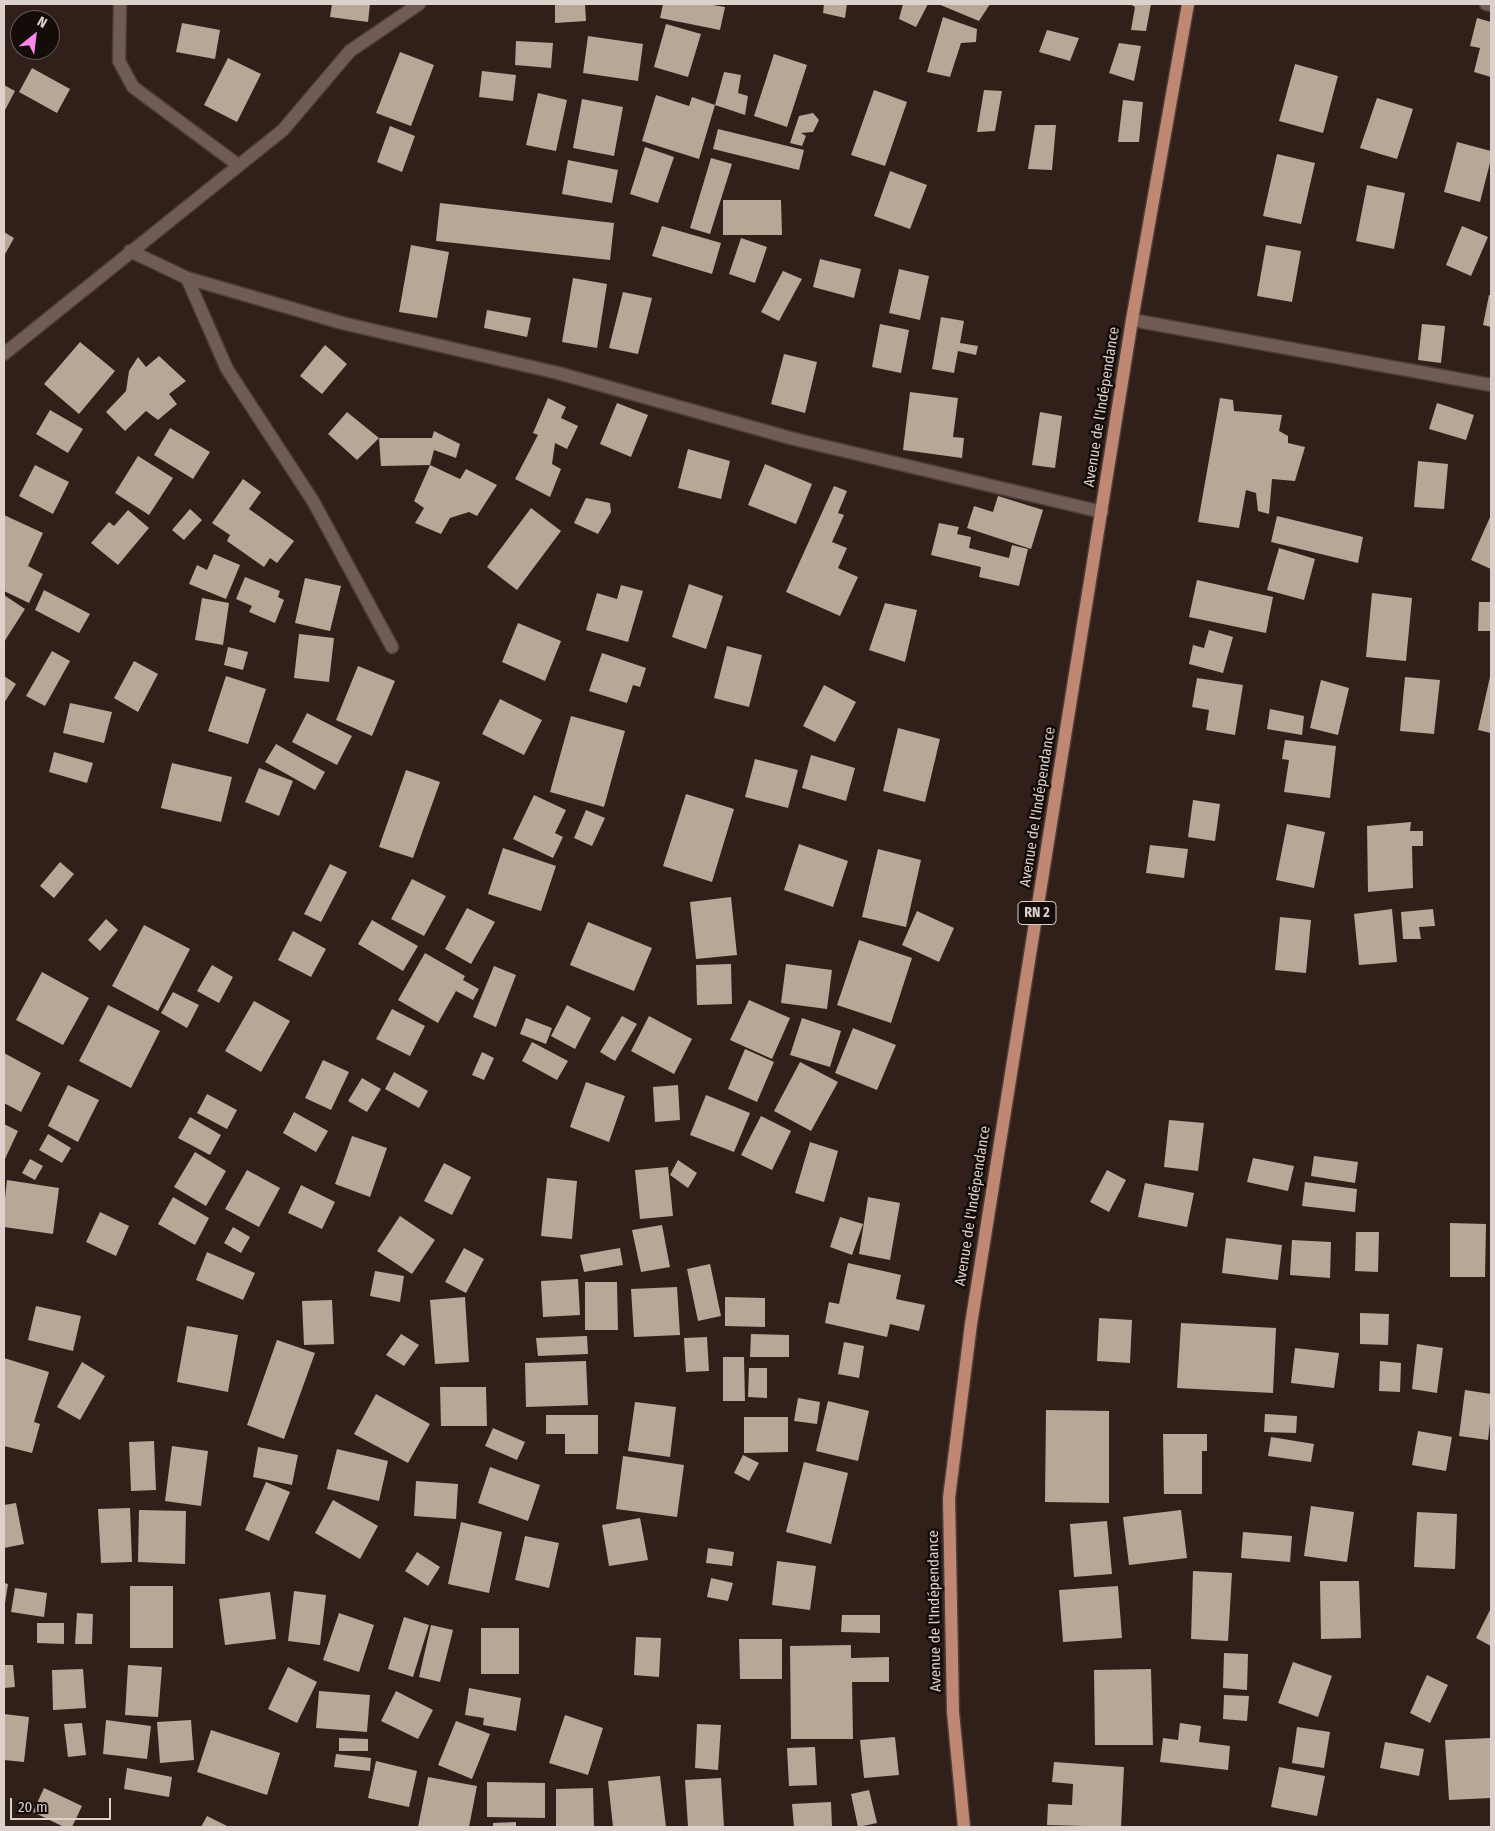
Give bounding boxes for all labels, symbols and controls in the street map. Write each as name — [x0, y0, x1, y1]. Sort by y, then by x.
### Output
north arrow — [10, 10, 60, 60]
text: N — [34, 13, 50, 32]
street label: Avenue de l'Indépendance — [1080, 326, 1124, 488]
street label: Avenue de l'Indépendance — [1016, 726, 1060, 888]
road number: RN 2 — [1018, 901, 1056, 924]
street label: Avenue de l'Indépendance — [951, 1125, 995, 1287]
street label: Avenue de l'Indépendance — [925, 1530, 945, 1692]
scale bar — [12, 1788, 114, 1820]
text: 20 m — [18, 1798, 48, 1816]

